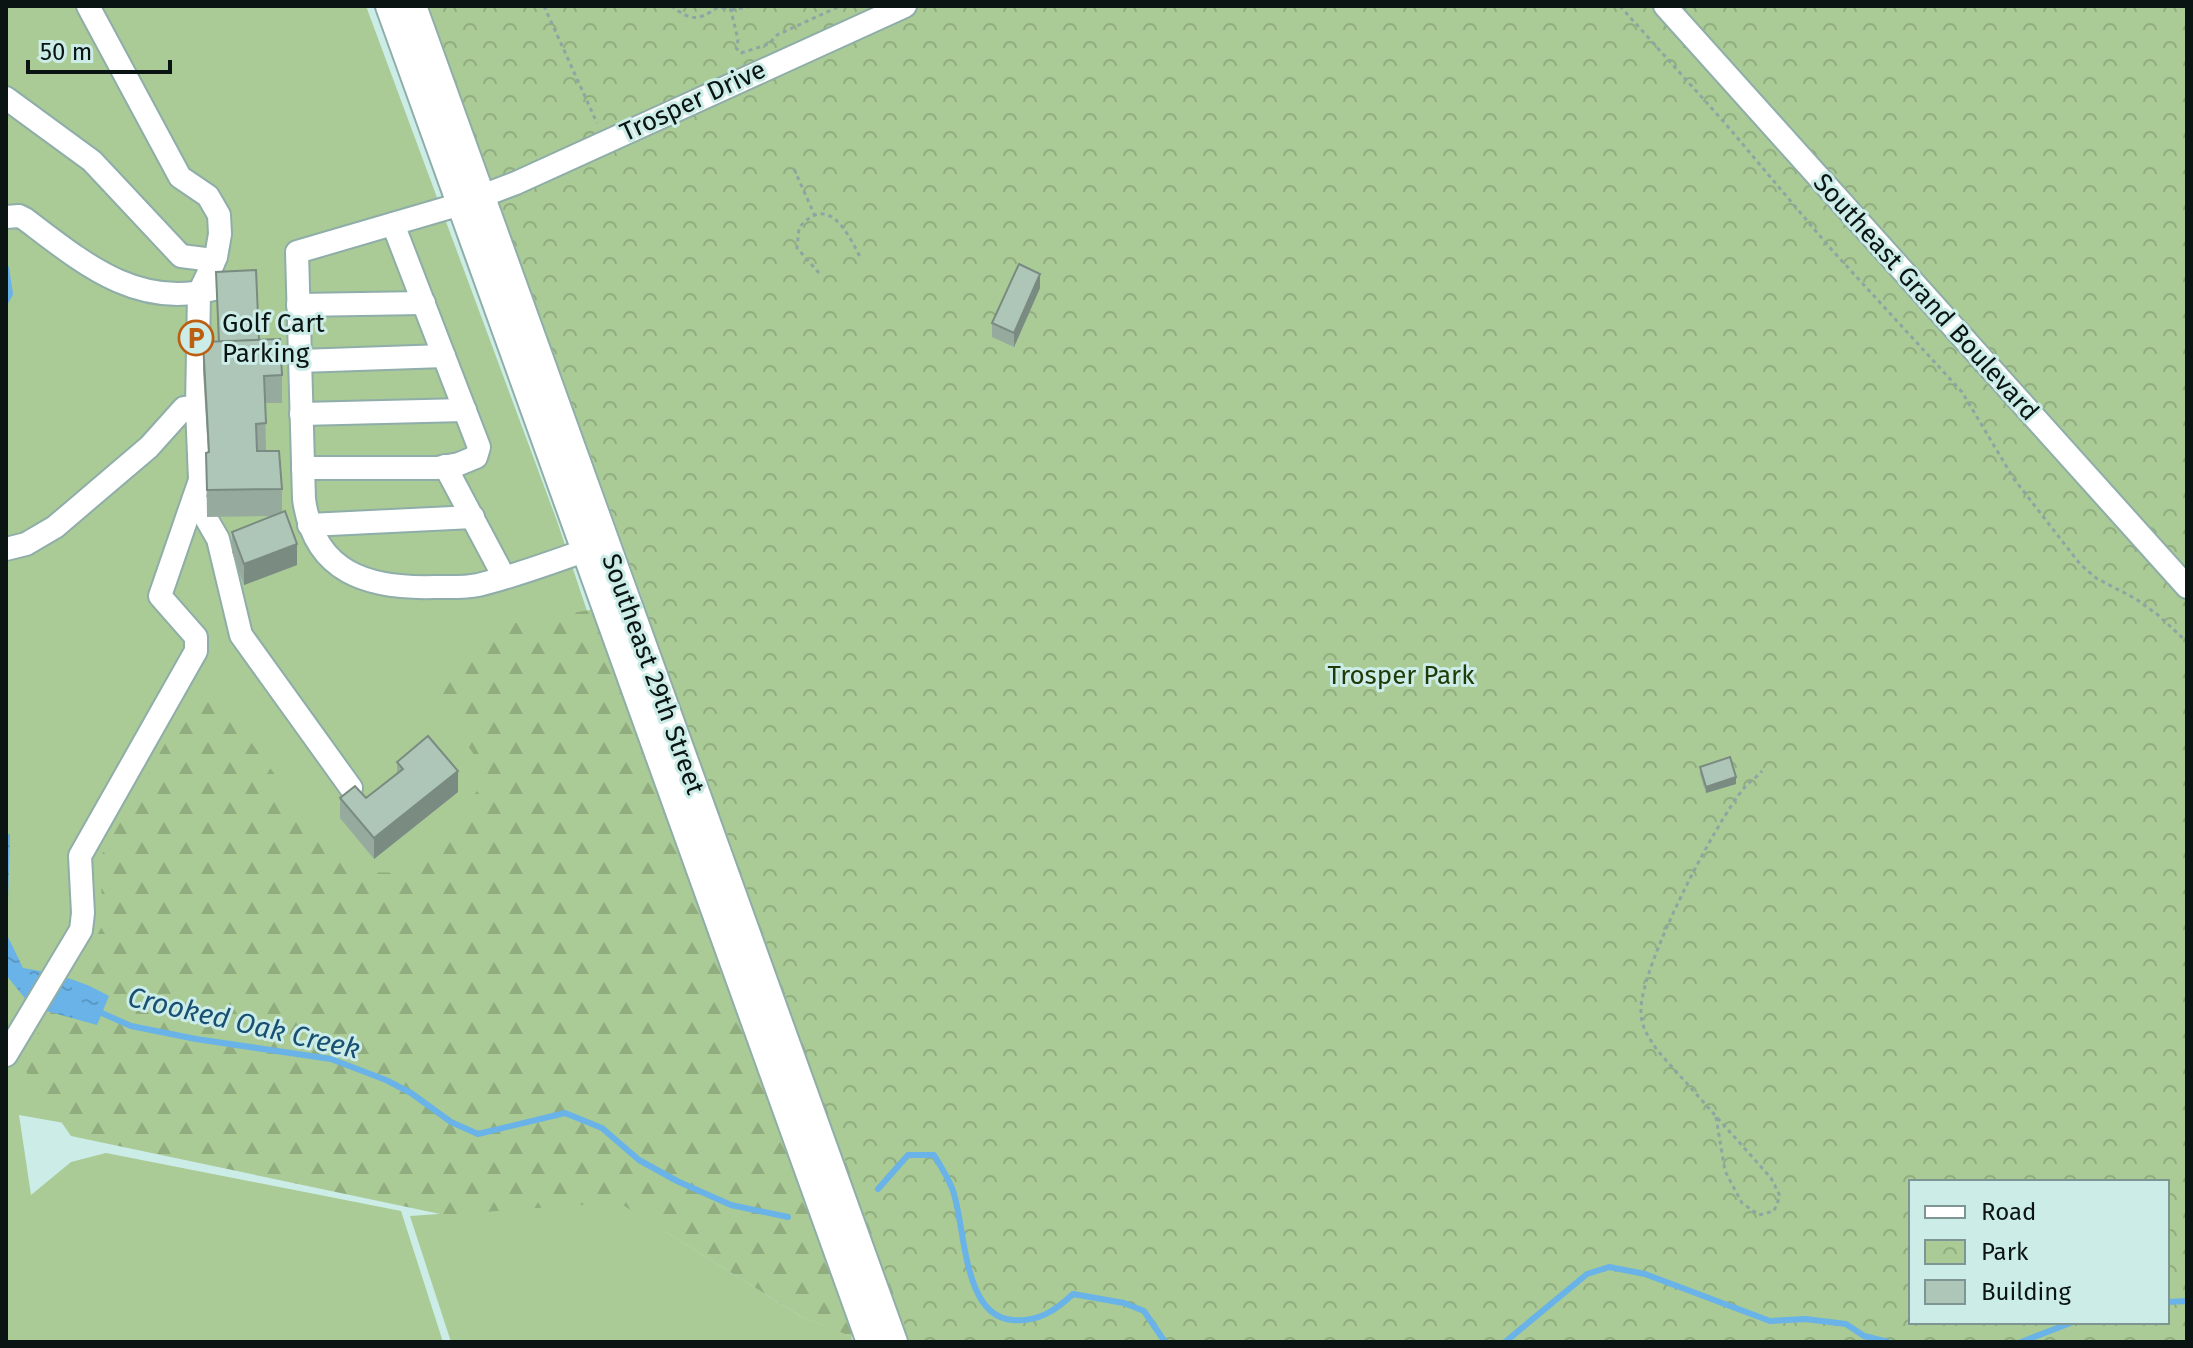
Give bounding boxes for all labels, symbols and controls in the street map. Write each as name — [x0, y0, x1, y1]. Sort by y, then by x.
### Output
scale bar — [28, 24, 170, 74]
text: 50 m — [40, 38, 92, 66]
street label: Trosper Drive — [615, 54, 771, 148]
street label: Southeast Grand Boulevard — [1807, 167, 2045, 427]
place label: Golf Cart Parking — [222, 308, 325, 369]
parking icon: Golf Cart Parking — [177, 319, 215, 357]
street label: Southeast 29th Street — [595, 550, 711, 799]
park label: Trosper Park — [1328, 660, 1475, 691]
water label: Crooked Oak Creek — [125, 980, 363, 1066]
legend — [1909, 1180, 2169, 1324]
text: Road — [1981, 1198, 2036, 1226]
text: Park — [1981, 1238, 2029, 1266]
text: Building — [1981, 1278, 2071, 1306]

